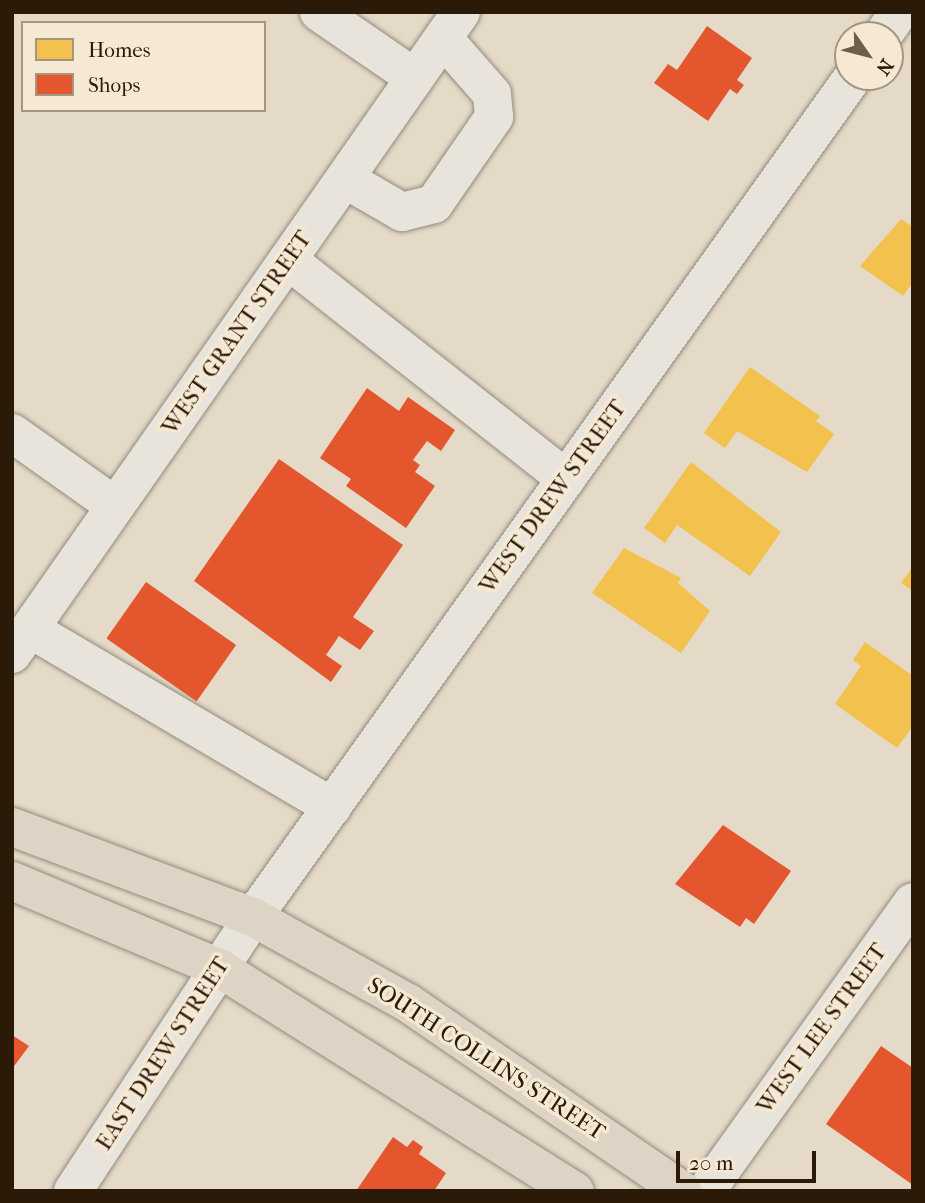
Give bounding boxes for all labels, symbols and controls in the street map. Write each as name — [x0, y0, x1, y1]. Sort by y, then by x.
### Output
legend — [21, 21, 266, 112]
north arrow — [834, 21, 904, 91]
text: Homes — [88, 38, 150, 62]
text: N — [871, 55, 898, 79]
text: Shops — [88, 73, 140, 97]
street label: WEST GRANT STREET — [156, 226, 318, 440]
street label: WEST DREW STREET — [474, 395, 632, 599]
street label: WEST LEE STREET — [751, 939, 893, 1119]
street label: EAST DREW STREET — [90, 952, 236, 1156]
street label: SOUTH COLLINS STREET — [362, 972, 610, 1146]
scale bar — [680, 1136, 820, 1180]
text: 20 m — [689, 1151, 733, 1175]

